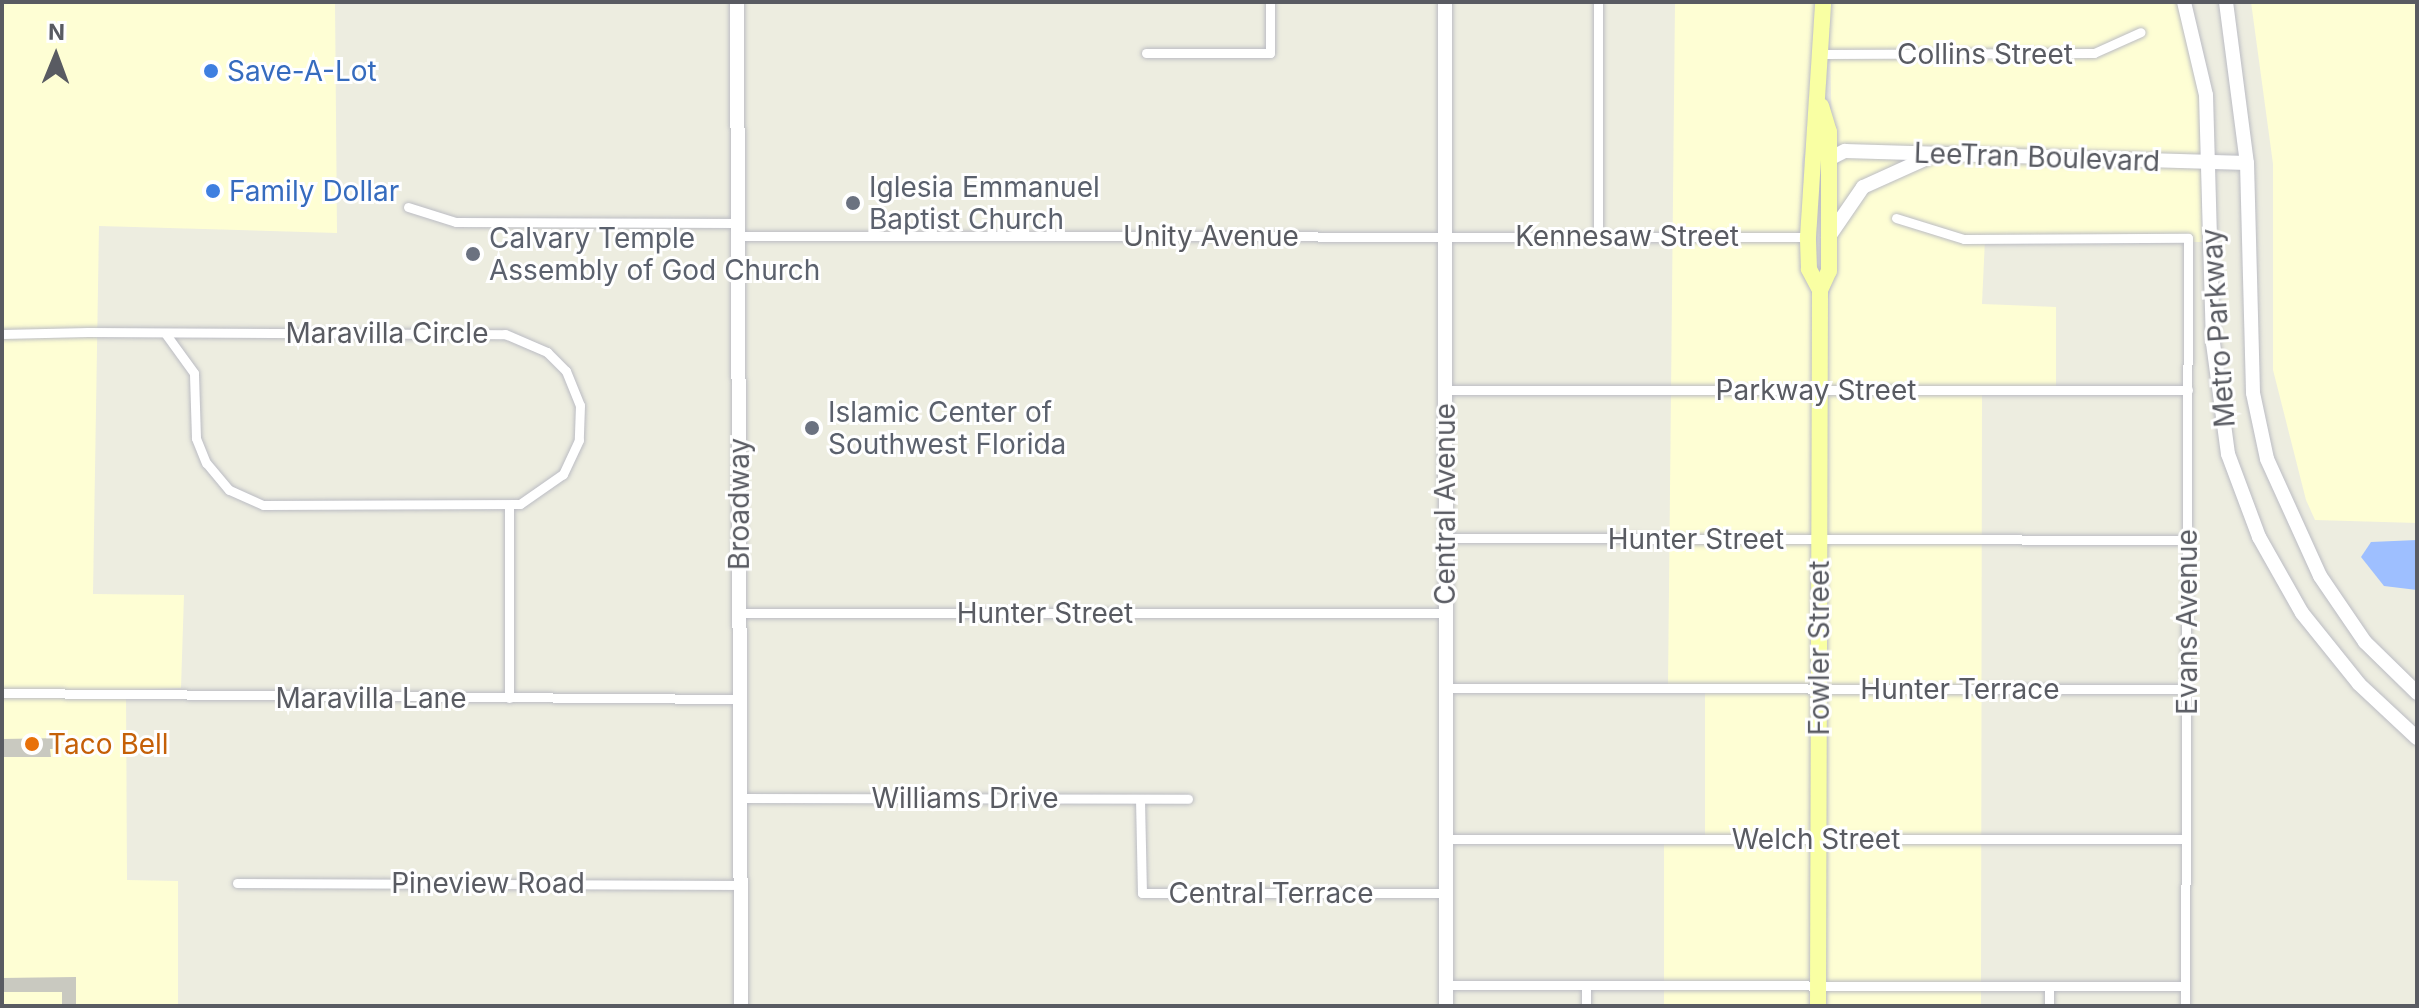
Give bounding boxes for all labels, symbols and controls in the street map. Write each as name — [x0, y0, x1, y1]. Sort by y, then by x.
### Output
north arrow — [16, 16, 96, 96]
text: N — [48, 19, 65, 45]
street label: Collins Street — [1897, 37, 2073, 71]
place label: Save-A-Lot — [227, 54, 377, 88]
marker: Save-A-Lot — [202, 62, 220, 80]
street label: LeeTran Boulevard — [1913, 136, 2161, 178]
place label: Iglesia Emmanuel Baptist Church — [869, 170, 1100, 236]
place label: Family Dollar — [229, 174, 399, 208]
marker: Family Dollar — [204, 182, 222, 200]
marker: Iglesia Emmanuel Baptist Church — [844, 194, 862, 212]
street label: Unity Avenue — [1123, 219, 1299, 253]
street label: Kennesaw Street — [1515, 219, 1739, 253]
place label: Calvary Temple Assembly of God Church — [489, 221, 820, 287]
street label: Metro Parkway — [2194, 227, 2242, 429]
marker: Calvary Temple Assembly of God Church — [464, 245, 482, 263]
street label: Maravilla Circle — [286, 316, 488, 350]
street label: Parkway Street — [1716, 373, 1916, 407]
place label: Islamic Center of Southwest Florida — [828, 395, 1066, 461]
street label: Central Avenue — [1428, 403, 1462, 605]
marker: Islamic Center of Southwest Florida — [803, 419, 821, 437]
street label: Broadway — [722, 438, 756, 570]
street label: Hunter Street — [1608, 522, 1784, 556]
street label: Evans Avenue — [2170, 529, 2204, 715]
street label: Fowler Street — [1802, 560, 1836, 736]
street label: Hunter Street — [957, 596, 1133, 630]
street label: Hunter Terrace — [1860, 672, 2060, 706]
street label: Maravilla Lane — [276, 681, 466, 715]
place label: Taco Bell — [48, 727, 169, 761]
marker: Taco Bell — [23, 735, 41, 753]
street label: Williams Drive — [871, 781, 1059, 815]
street label: Welch Street — [1732, 822, 1900, 856]
street label: Pineview Road — [391, 866, 585, 900]
street label: Central Terrace — [1168, 876, 1374, 910]

